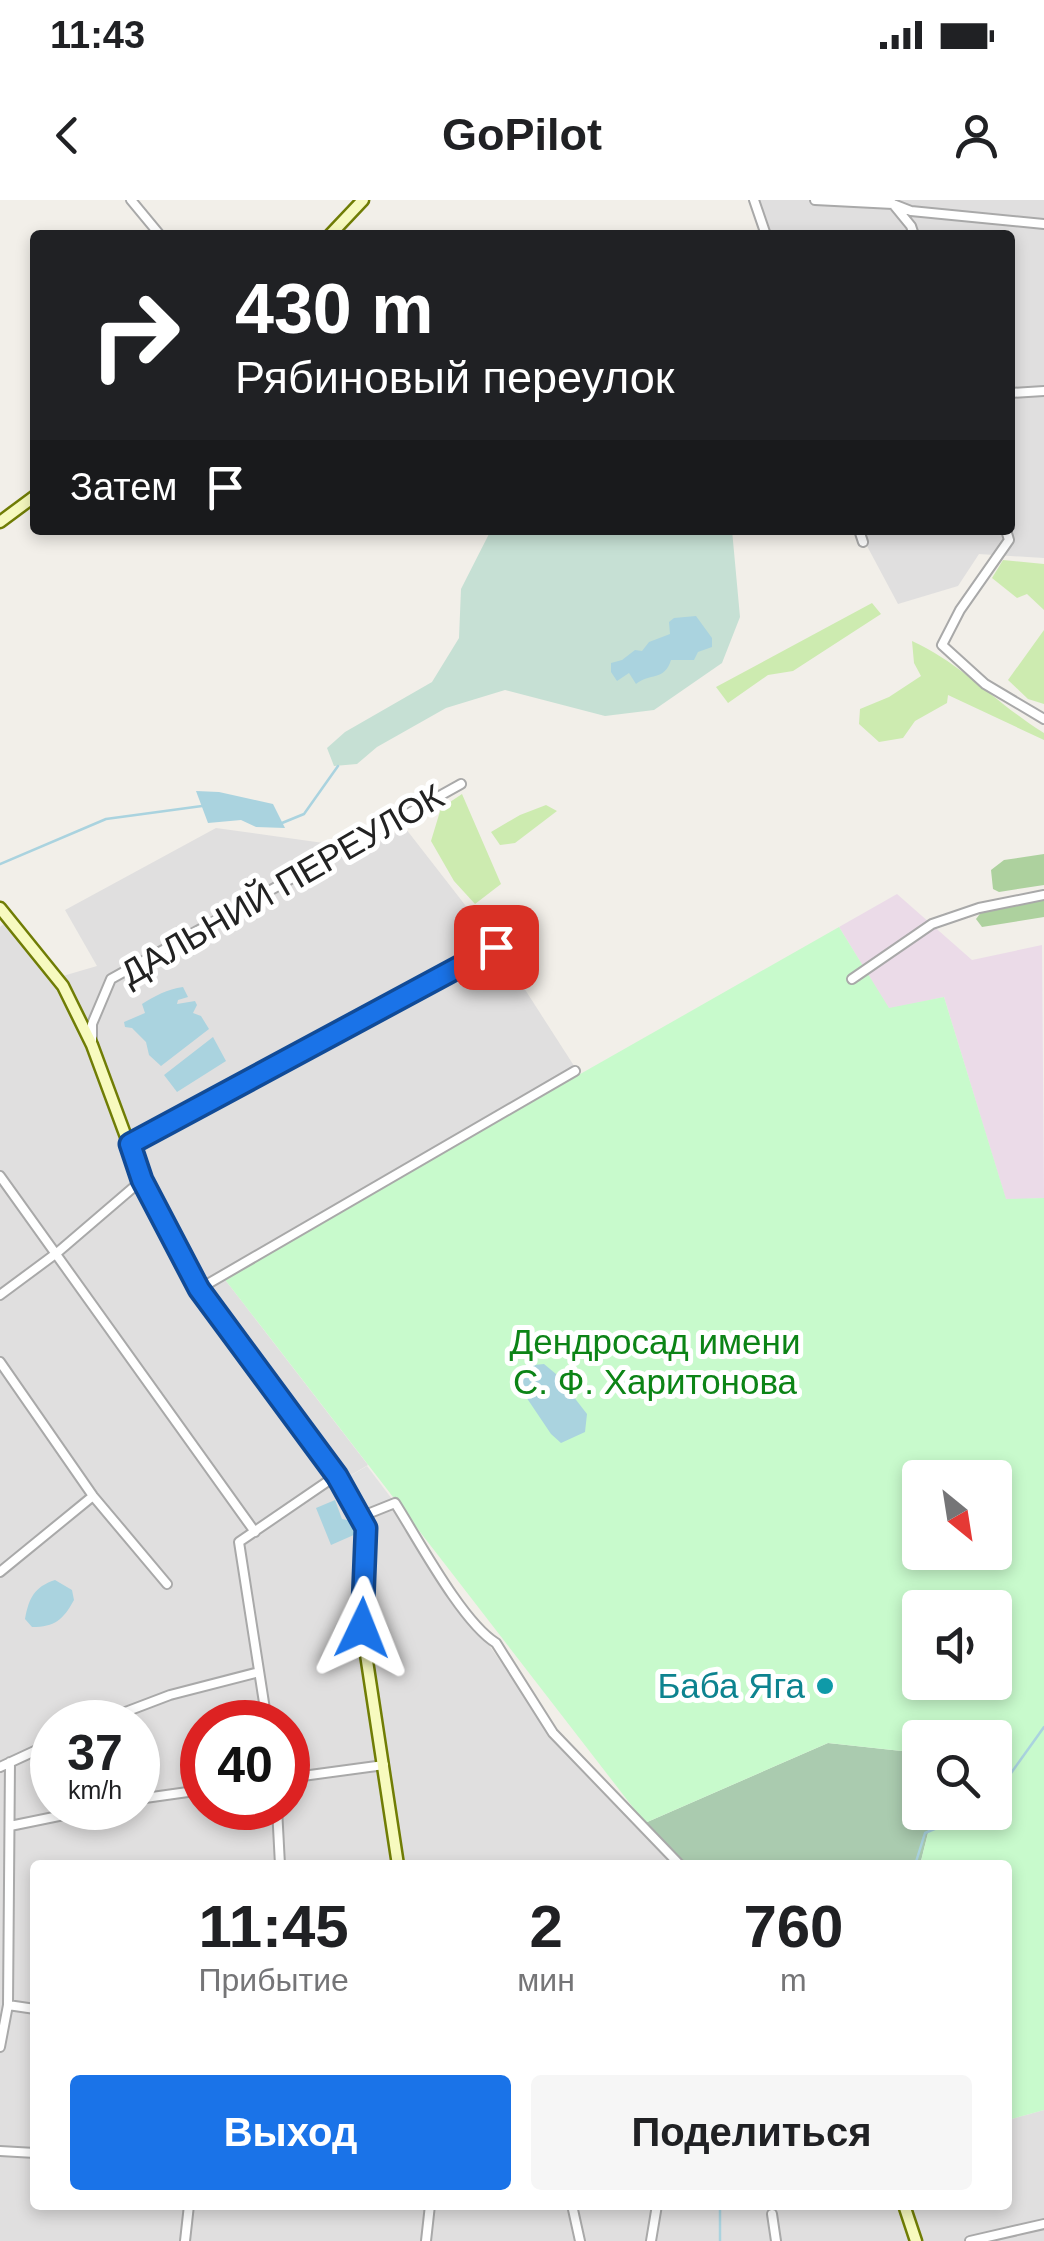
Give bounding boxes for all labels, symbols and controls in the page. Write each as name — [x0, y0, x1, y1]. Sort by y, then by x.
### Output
text: 11:43 — [50, 14, 145, 56]
icon: back — [40, 108, 95, 163]
icon: person — [949, 108, 1004, 163]
text: GoPilot — [442, 109, 602, 160]
icon: right — [70, 270, 200, 400]
text: 430 m — [235, 270, 433, 348]
text: Рябиновый переулок — [235, 352, 675, 403]
icon: arrive — [198, 460, 253, 515]
text: Затем — [70, 466, 178, 508]
street label: ДАЛЬНИЙ ПЕРЕУЛОК — [114, 776, 450, 993]
pin — [454, 905, 539, 990]
icon: arrive — [469, 920, 524, 975]
park label: Дендросад имени С. Ф. Харитонова — [510, 1322, 800, 1401]
north arrow — [902, 1460, 1012, 1570]
map controls — [902, 1460, 1012, 1830]
position arrow — [310, 1576, 414, 1680]
button: sound — [902, 1590, 1012, 1700]
place label: Баба Яга — [657, 1666, 806, 1705]
marker: Баба Яга — [814, 1675, 836, 1697]
speed limit sign: 40 — [180, 1700, 310, 1830]
button: search — [902, 1720, 1012, 1830]
text: 37 — [67, 1725, 123, 1781]
text: km/h — [68, 1776, 122, 1804]
text: 11:45 — [199, 1893, 349, 1960]
text: 2 — [529, 1893, 563, 1960]
text: 760 — [743, 1893, 843, 1960]
text: Прибытие — [199, 1962, 349, 1998]
text: мин — [517, 1962, 575, 1998]
text: m — [780, 1962, 807, 1998]
button: Выход — [70, 2075, 511, 2190]
button: Поделиться — [531, 2075, 972, 2190]

